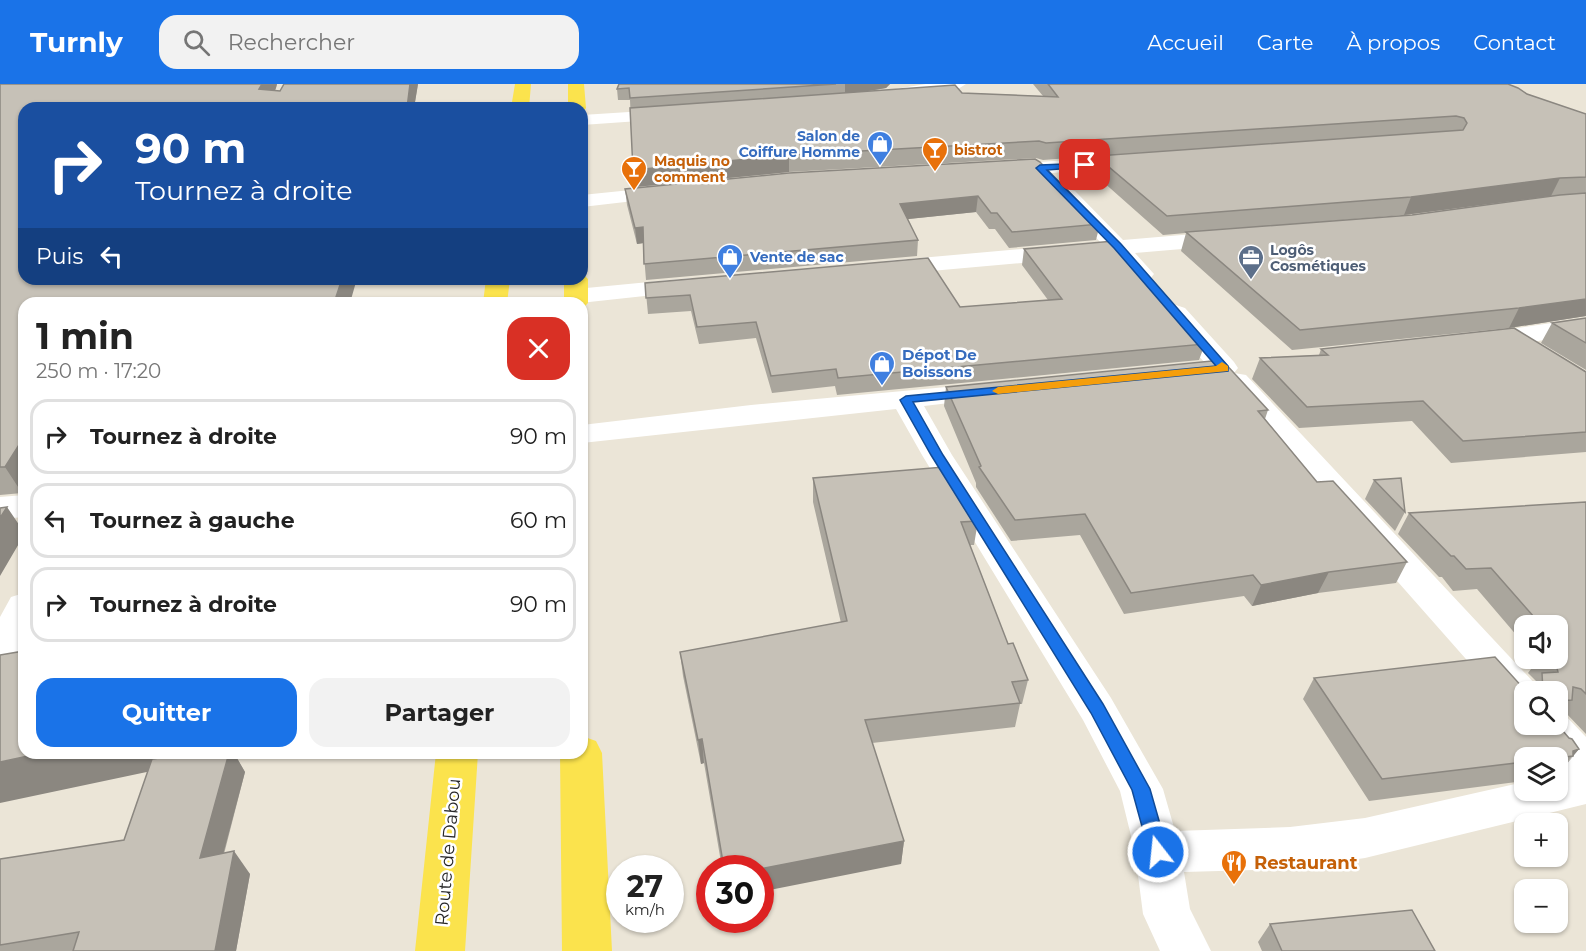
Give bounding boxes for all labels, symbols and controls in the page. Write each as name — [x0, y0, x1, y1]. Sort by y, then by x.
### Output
search box — [159, 15, 579, 69]
text: Turnly — [30, 25, 123, 59]
icon: search — [180, 26, 213, 59]
text: Rechercher — [228, 29, 355, 56]
text: Accueil — [1147, 30, 1224, 55]
text: Carte — [1257, 30, 1313, 55]
text: À propos — [1346, 30, 1440, 55]
text: Contact — [1473, 30, 1556, 55]
text: 90 m — [135, 122, 246, 174]
icon: right — [36, 126, 114, 204]
place label: Salon de Coiffure Homme — [739, 127, 860, 161]
shop icon: Salon de Coiffure Homme — [865, 129, 895, 167]
bar icon: bistrot — [920, 135, 950, 173]
pin — [1059, 139, 1110, 190]
place label: bistrot — [954, 141, 1003, 159]
icon: arrive — [1068, 148, 1101, 181]
place label: Maquis no comment — [654, 152, 730, 186]
bar icon: Maquis no comment — [619, 154, 649, 192]
text: Tournez à droite — [135, 174, 353, 207]
icon: left — [95, 240, 128, 273]
place label: Logôs Cosmétiques — [1270, 241, 1366, 275]
shop icon: Vente de sac — [715, 242, 745, 280]
text: Puis — [36, 243, 83, 270]
office icon: Logôs Cosmétiques — [1236, 243, 1266, 281]
place label: Vente de sac — [749, 248, 844, 266]
text: 1 min — [36, 314, 134, 358]
button: close — [507, 317, 570, 380]
place label: Dépot De Boissons — [902, 345, 977, 381]
shop icon: Dépot De Boissons — [867, 349, 897, 387]
text: 250 m · 17:20 — [36, 359, 161, 383]
icon: right — [39, 420, 72, 453]
text: Tournez à droite — [90, 423, 277, 450]
text: 90 m — [510, 423, 567, 450]
icon: left — [39, 504, 72, 537]
text: Tournez à gauche — [90, 507, 295, 534]
text: 60 m — [510, 507, 567, 534]
icon: right — [39, 588, 72, 621]
text: Tournez à droite — [90, 591, 277, 618]
text: 90 m — [510, 591, 567, 618]
map controls — [1514, 615, 1568, 933]
button: sound — [1514, 615, 1568, 669]
button: Quitter — [36, 678, 297, 747]
button: Partager — [309, 678, 570, 747]
button: search — [1514, 681, 1568, 735]
button: layers — [1514, 747, 1568, 801]
street label: Route de Dabou — [431, 777, 465, 927]
button: + — [1514, 813, 1568, 867]
position arrow — [1126, 820, 1190, 884]
restaurant icon: Restaurant — [1219, 848, 1249, 886]
place label: Restaurant — [1254, 852, 1358, 874]
speed limit sign: 30 — [696, 855, 774, 933]
text: 27 — [627, 868, 663, 905]
button: − — [1514, 879, 1568, 933]
text: km/h — [625, 900, 665, 919]

